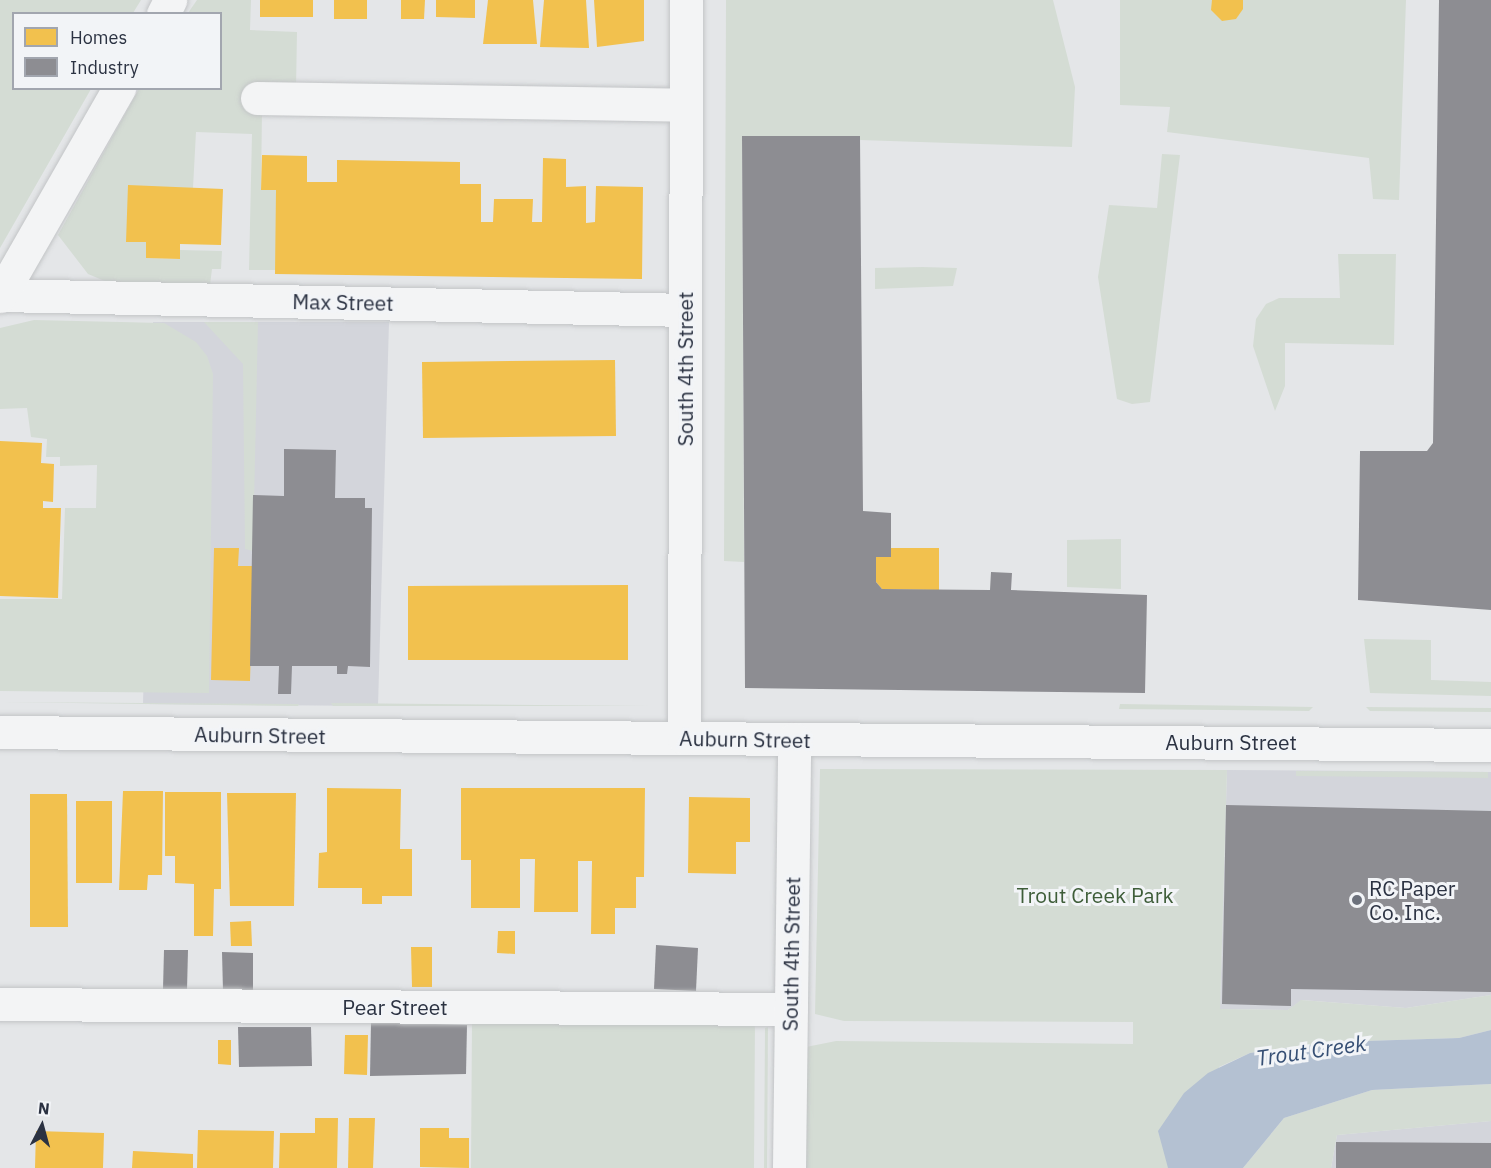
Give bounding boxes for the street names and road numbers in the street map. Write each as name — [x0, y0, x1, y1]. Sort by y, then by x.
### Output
street label: Max Street — [292, 289, 394, 315]
street label: South 4th Street — [672, 292, 698, 446]
street label: Auburn Street — [194, 721, 326, 749]
street label: Auburn Street — [679, 725, 811, 753]
street label: Auburn Street — [1165, 729, 1297, 755]
street label: South 4th Street — [777, 876, 805, 1032]
street label: Pear Street — [342, 994, 448, 1020]

